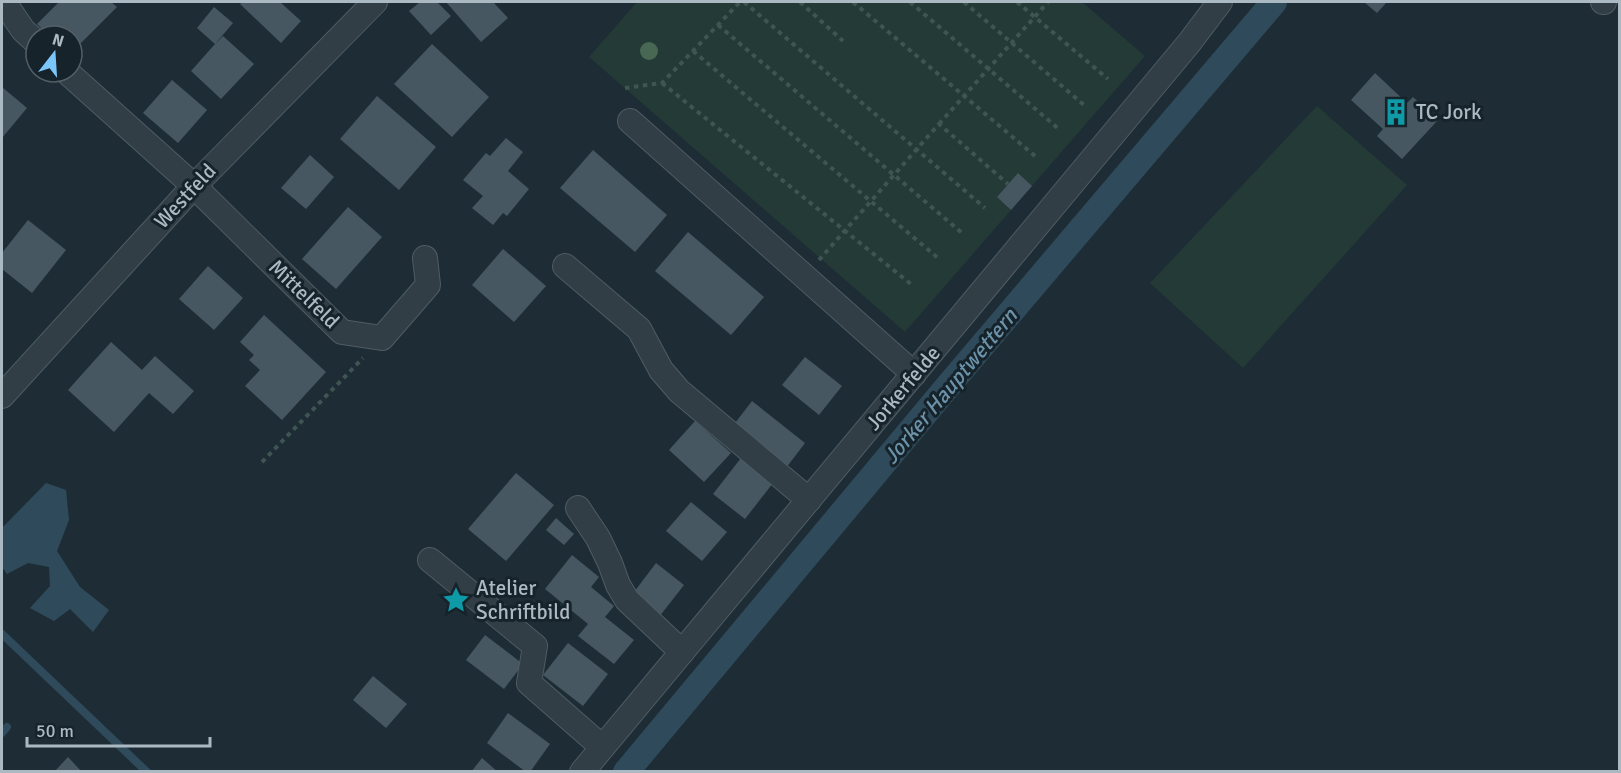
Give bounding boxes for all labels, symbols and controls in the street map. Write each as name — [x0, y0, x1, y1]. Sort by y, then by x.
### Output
north arrow — [24, 24, 84, 84]
text: N — [50, 29, 66, 52]
building icon: TC Jork — [1381, 97, 1411, 127]
place label: TC Jork — [1416, 99, 1482, 125]
street label: Westfeld — [149, 158, 221, 234]
street label: Mittelfeld — [263, 254, 345, 334]
water label: Jorker Hauptwettern — [877, 302, 1023, 469]
street label: Jorkerfelde — [860, 341, 946, 435]
place label: Atelier Schriftbild — [476, 575, 570, 625]
place icon: Atelier Schriftbild — [441, 585, 471, 615]
scale bar — [27, 710, 210, 748]
text: 50 m — [36, 720, 74, 742]

